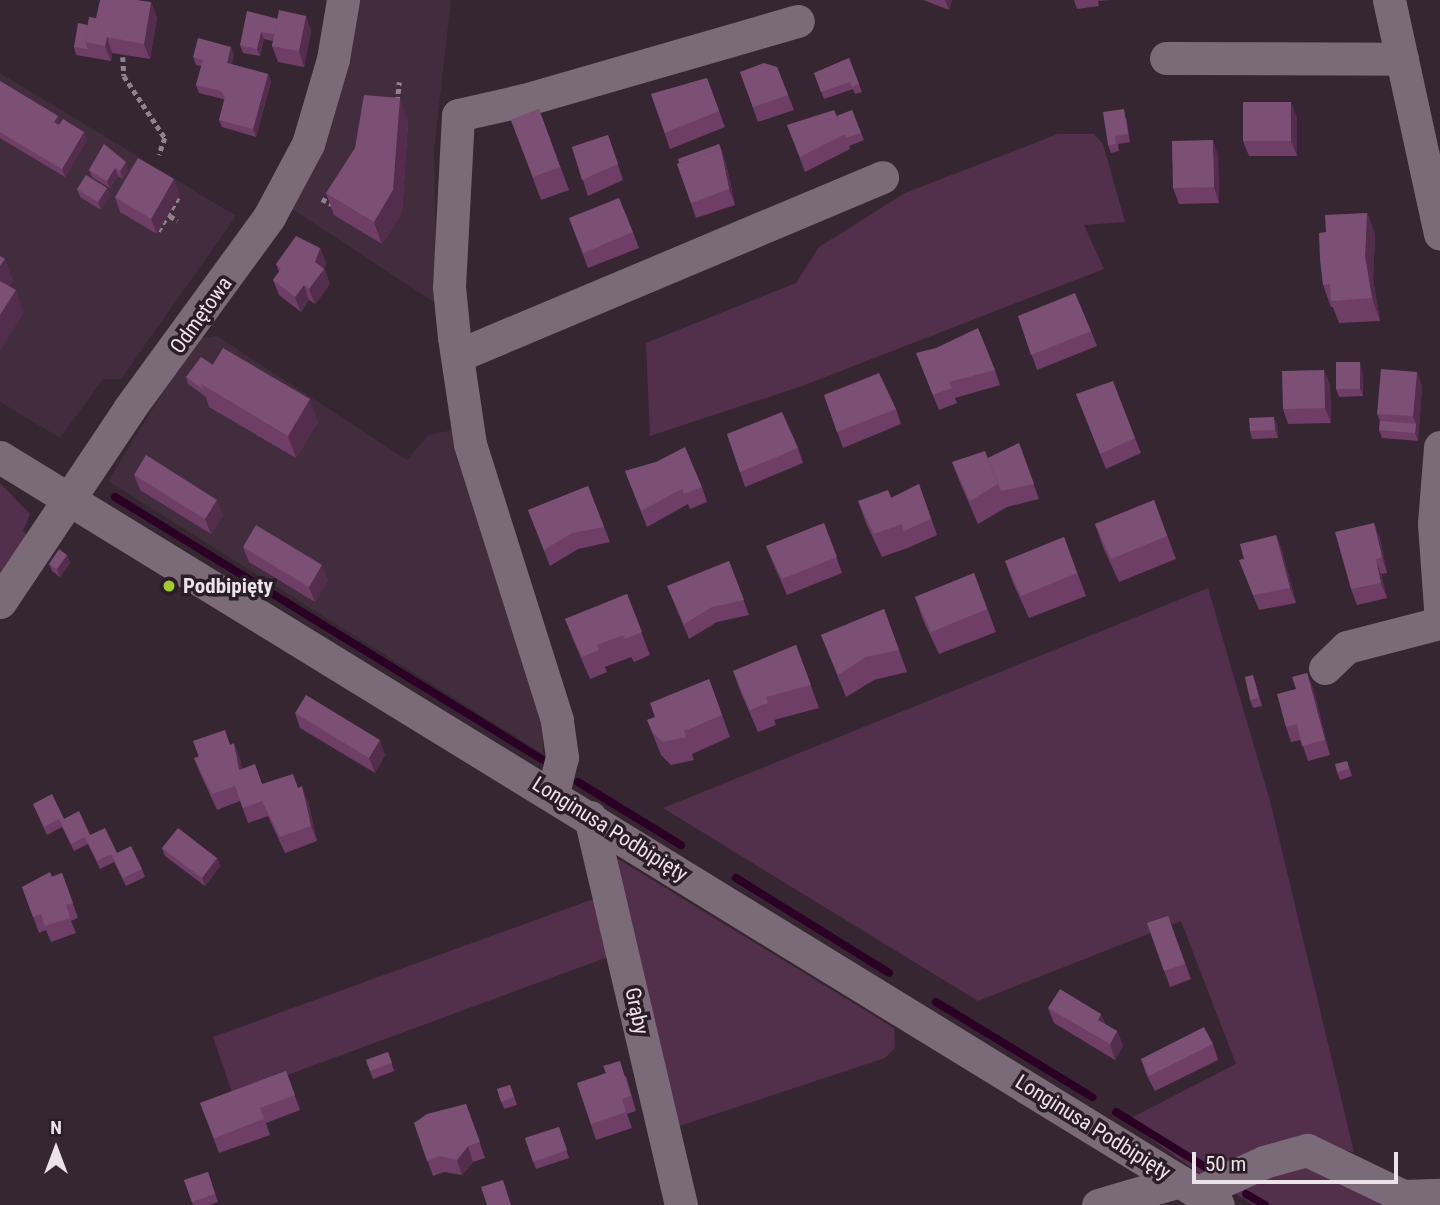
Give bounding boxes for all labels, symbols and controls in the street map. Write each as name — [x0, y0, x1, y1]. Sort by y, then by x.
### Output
street label: Odmętowa — [165, 272, 237, 358]
place label: Podbipięty — [183, 573, 273, 599]
marker: Podbipięty — [161, 578, 177, 594]
street label: Longinusa Podbipięty — [528, 771, 692, 887]
street label: Grąby — [620, 985, 654, 1037]
street label: Longinusa Podbipięty — [1011, 1069, 1175, 1185]
north arrow — [21, 1114, 91, 1184]
text: N — [50, 1116, 62, 1139]
scale bar — [1195, 1138, 1402, 1182]
text: 50 m — [1205, 1152, 1246, 1176]

